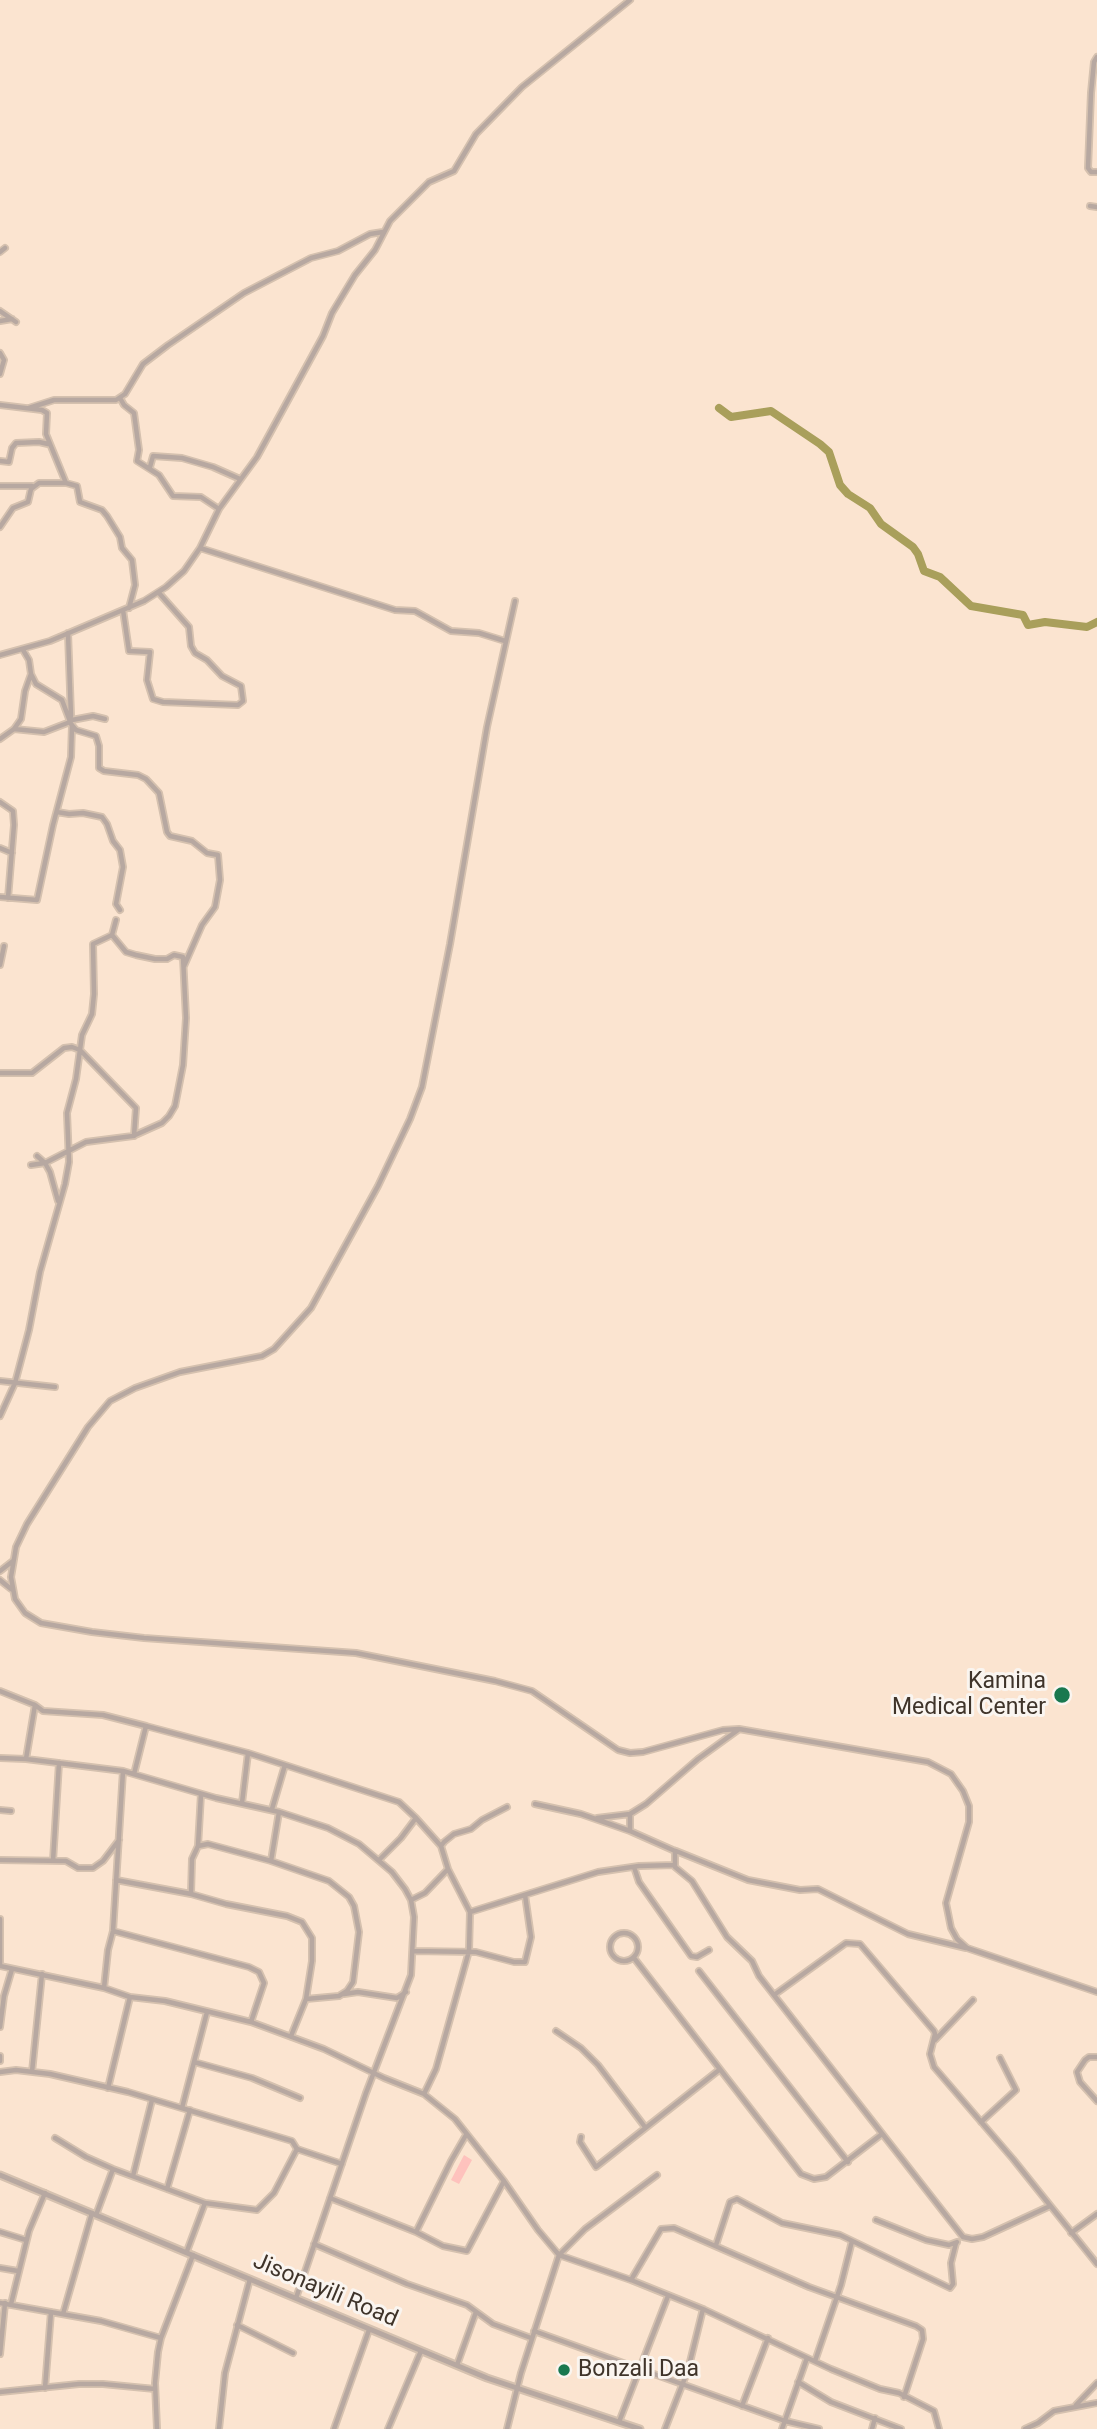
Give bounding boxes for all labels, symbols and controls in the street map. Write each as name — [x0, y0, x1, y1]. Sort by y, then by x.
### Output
place label: Kamina Medical Center — [892, 1668, 1046, 1722]
marker: Kamina Medical Center — [1052, 1685, 1072, 1705]
street label: Jisonayili Road — [249, 2248, 401, 2334]
place label: Bonzali Daa — [578, 2356, 699, 2384]
marker: Bonzali Daa — [556, 2362, 572, 2378]

